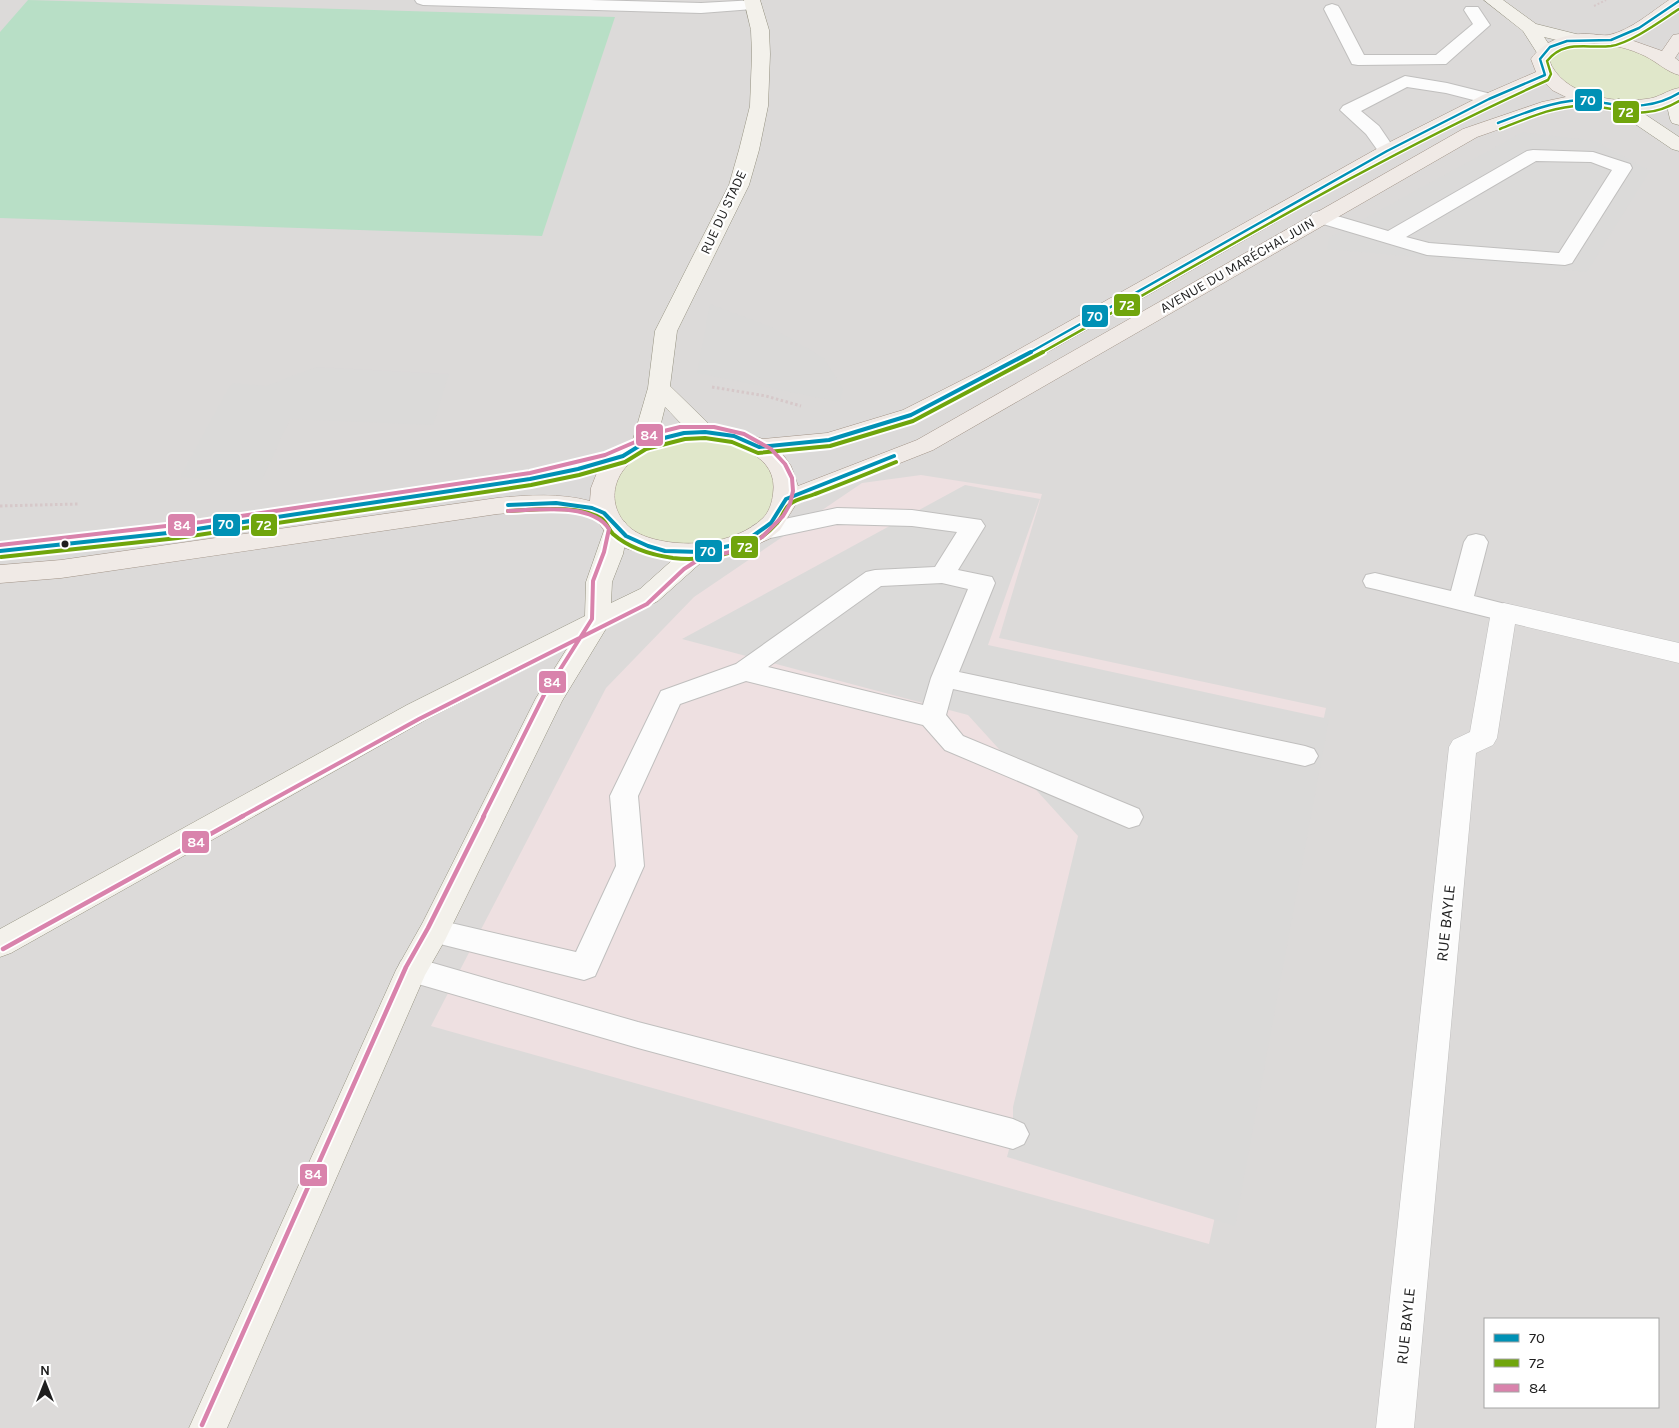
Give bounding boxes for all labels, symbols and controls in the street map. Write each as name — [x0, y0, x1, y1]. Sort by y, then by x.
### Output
line badge: 70 — [1574, 88, 1603, 112]
text: 70 — [1580, 92, 1596, 109]
line badge: 72 — [1612, 100, 1640, 124]
text: 72 — [1618, 104, 1634, 121]
street label: RUE DU STADE — [697, 168, 750, 257]
street label: AVENUE DU MARÉCHAL JUIN — [1157, 213, 1317, 317]
line badge: 72 — [1113, 293, 1141, 317]
text: 72 — [1119, 297, 1135, 314]
line badge: 70 — [1081, 304, 1109, 328]
text: 70 — [1087, 308, 1103, 325]
line badge: 84 — [635, 423, 664, 447]
text: 84 — [640, 427, 658, 444]
line badge: 84 — [167, 513, 196, 537]
line badge: 70 — [212, 513, 241, 537]
line badge: 72 — [250, 513, 278, 537]
text: 70 — [218, 516, 234, 533]
text: 84 — [173, 517, 191, 534]
text: 72 — [256, 517, 272, 534]
line badge: 72 — [730, 535, 759, 559]
unlabelled marker — [60, 539, 70, 549]
line badge: 70 — [694, 539, 723, 563]
text: 72 — [737, 539, 753, 556]
text: 70 — [700, 543, 716, 560]
line badge: 84 — [538, 670, 567, 694]
text: 84 — [543, 674, 561, 691]
line badge: 84 — [181, 830, 210, 854]
text: 84 — [187, 834, 205, 851]
street label: RUE BAYLE — [1432, 884, 1459, 962]
line badge: 84 — [299, 1163, 328, 1187]
text: 84 — [304, 1166, 322, 1183]
street label: RUE BAYLE — [1392, 1287, 1419, 1365]
legend — [1484, 1318, 1659, 1408]
text: 70 — [1529, 1329, 1545, 1347]
text: 72 — [1529, 1354, 1545, 1372]
north arrow — [20, 1358, 70, 1408]
text: N — [40, 1362, 50, 1379]
text: 84 — [1529, 1379, 1547, 1397]

